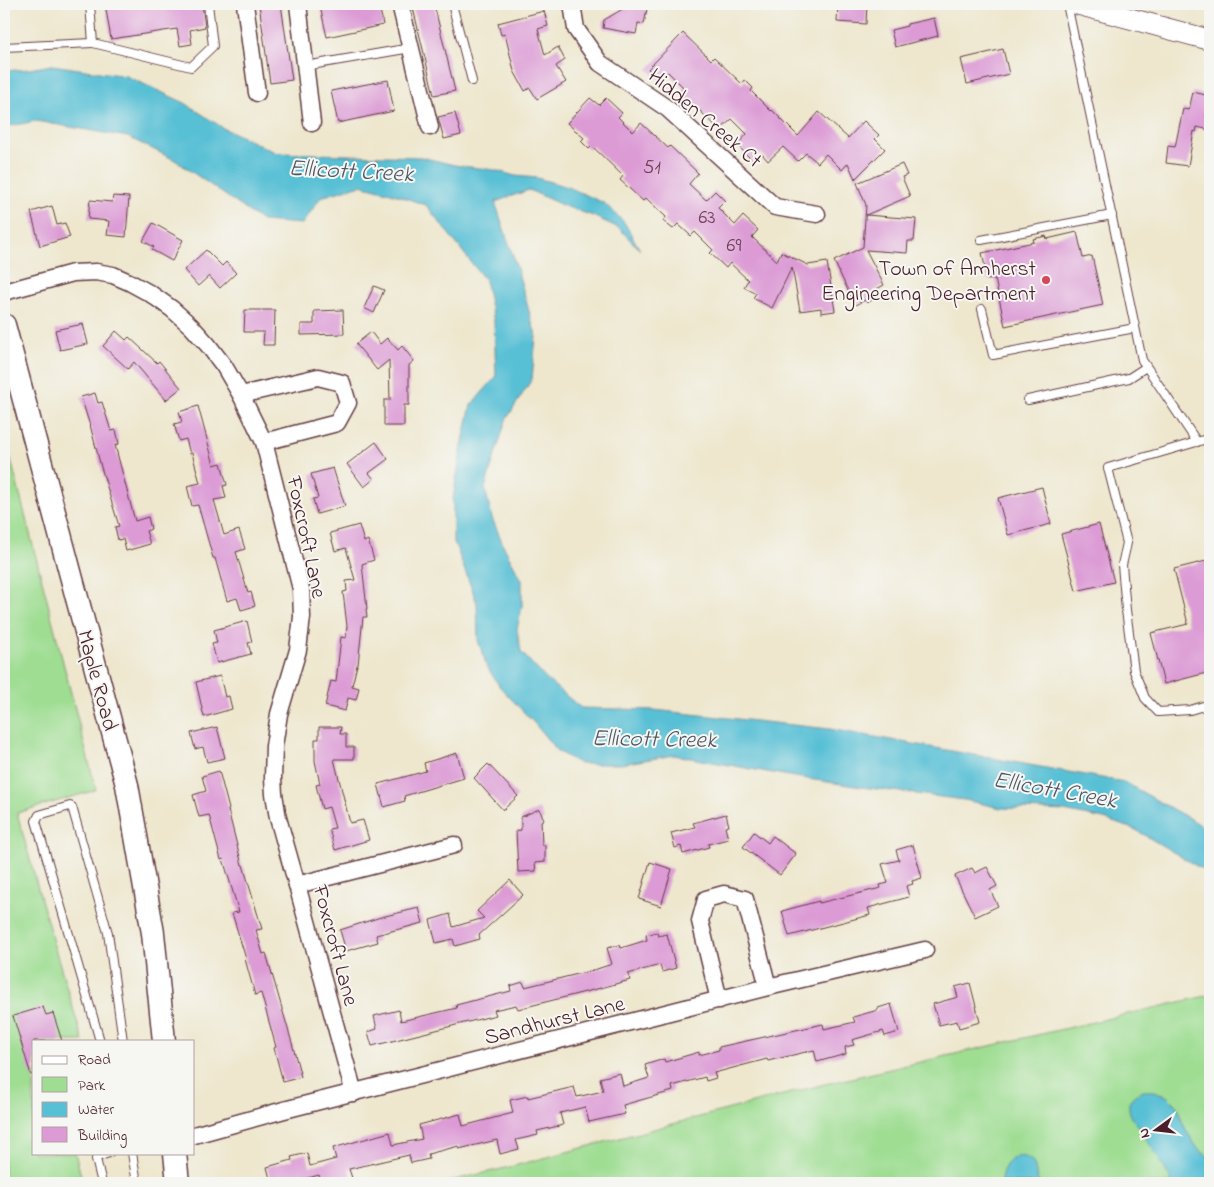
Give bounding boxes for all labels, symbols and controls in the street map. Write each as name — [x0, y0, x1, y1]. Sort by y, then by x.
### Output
street label: Hidden Creek Ct — [640, 62, 769, 177]
water label: Ellicott Creek — [288, 152, 416, 193]
house number: 51 — [643, 154, 661, 183]
house number: 63 — [698, 204, 716, 233]
house number: 69 — [727, 232, 741, 261]
place label: Town of Amherst Engineering Department — [821, 254, 1037, 312]
marker: Town of Amherst Engineering Department — [1040, 274, 1052, 286]
street label: Foxcroft Lane — [276, 473, 334, 602]
street label: Maple Road — [67, 627, 125, 735]
water label: Ellicott Creek — [591, 722, 718, 759]
water label: Ellicott Creek — [990, 763, 1121, 820]
street label: Foxcroft Lane — [302, 881, 366, 1010]
street label: Sandhurst Lane — [481, 989, 629, 1055]
legend — [32, 1040, 195, 1154]
text: Road — [78, 1049, 111, 1071]
text: Park — [78, 1075, 106, 1097]
text: Water — [78, 1099, 114, 1121]
north arrow — [1132, 1104, 1182, 1154]
text: Building — [77, 1125, 127, 1148]
text: N — [1134, 1126, 1156, 1140]

